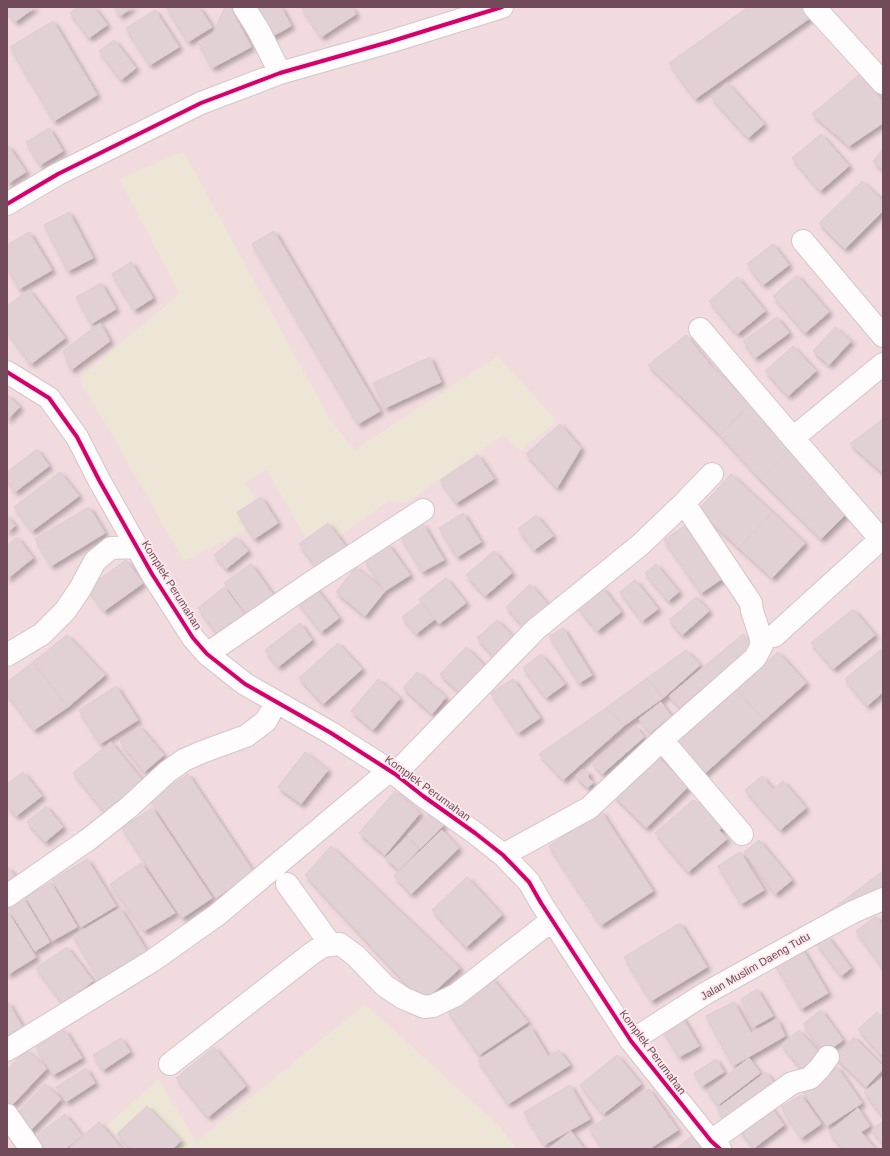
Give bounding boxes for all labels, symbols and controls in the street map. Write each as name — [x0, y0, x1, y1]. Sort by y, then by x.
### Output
street label: Komplek Perumahan — [140, 538, 204, 632]
street label: Komplek Perumahan — [383, 753, 473, 823]
street label: Jalan Muslim Daeng Tutu — [698, 930, 812, 1002]
street label: Komplek Perumahan — [617, 1007, 689, 1097]

